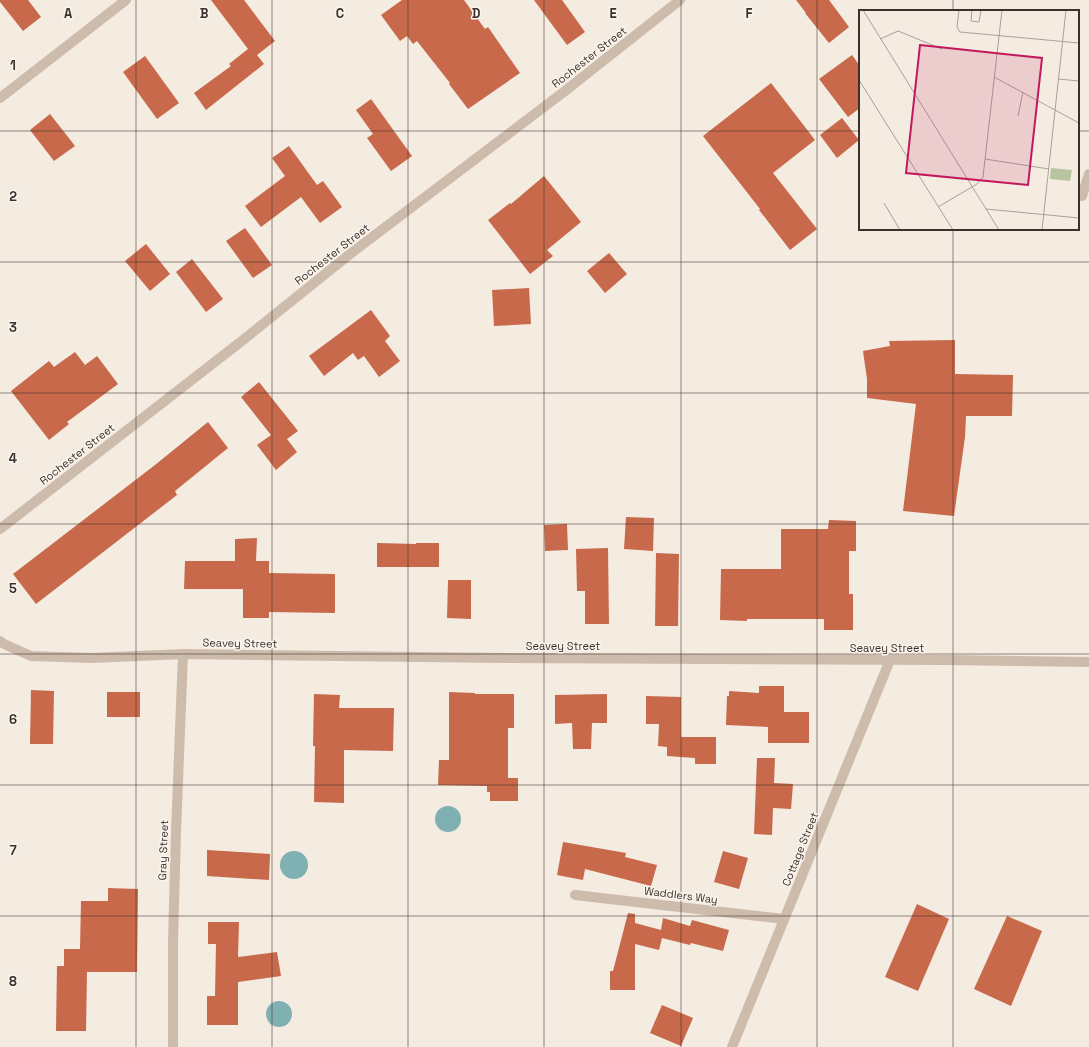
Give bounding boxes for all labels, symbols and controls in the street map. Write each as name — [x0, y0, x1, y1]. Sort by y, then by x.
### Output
text: A — [64, 5, 73, 22]
text: B — [200, 5, 209, 22]
text: C — [336, 5, 344, 22]
text: D — [472, 5, 481, 22]
text: E — [609, 5, 617, 22]
text: F — [746, 5, 753, 22]
inset map — [859, 10, 1079, 230]
street label: Rochester Street — [549, 23, 629, 91]
text: 1 — [10, 57, 16, 74]
text: 2 — [9, 188, 17, 205]
street label: Rochester Street — [292, 220, 372, 288]
text: 3 — [9, 319, 17, 336]
street label: Rochester Street — [37, 420, 117, 488]
text: 4 — [9, 450, 17, 467]
text: 5 — [9, 580, 17, 597]
street label: Seavey Street — [203, 635, 277, 651]
street label: Seavey Street — [526, 639, 600, 653]
street label: Seavey Street — [850, 641, 924, 655]
text: 6 — [9, 711, 17, 728]
street label: Cottage Street — [779, 810, 821, 888]
street label: Gray Street — [155, 819, 171, 881]
text: 7 — [9, 842, 17, 859]
street label: Waddlers Way — [643, 884, 719, 906]
text: 8 — [9, 973, 17, 990]

